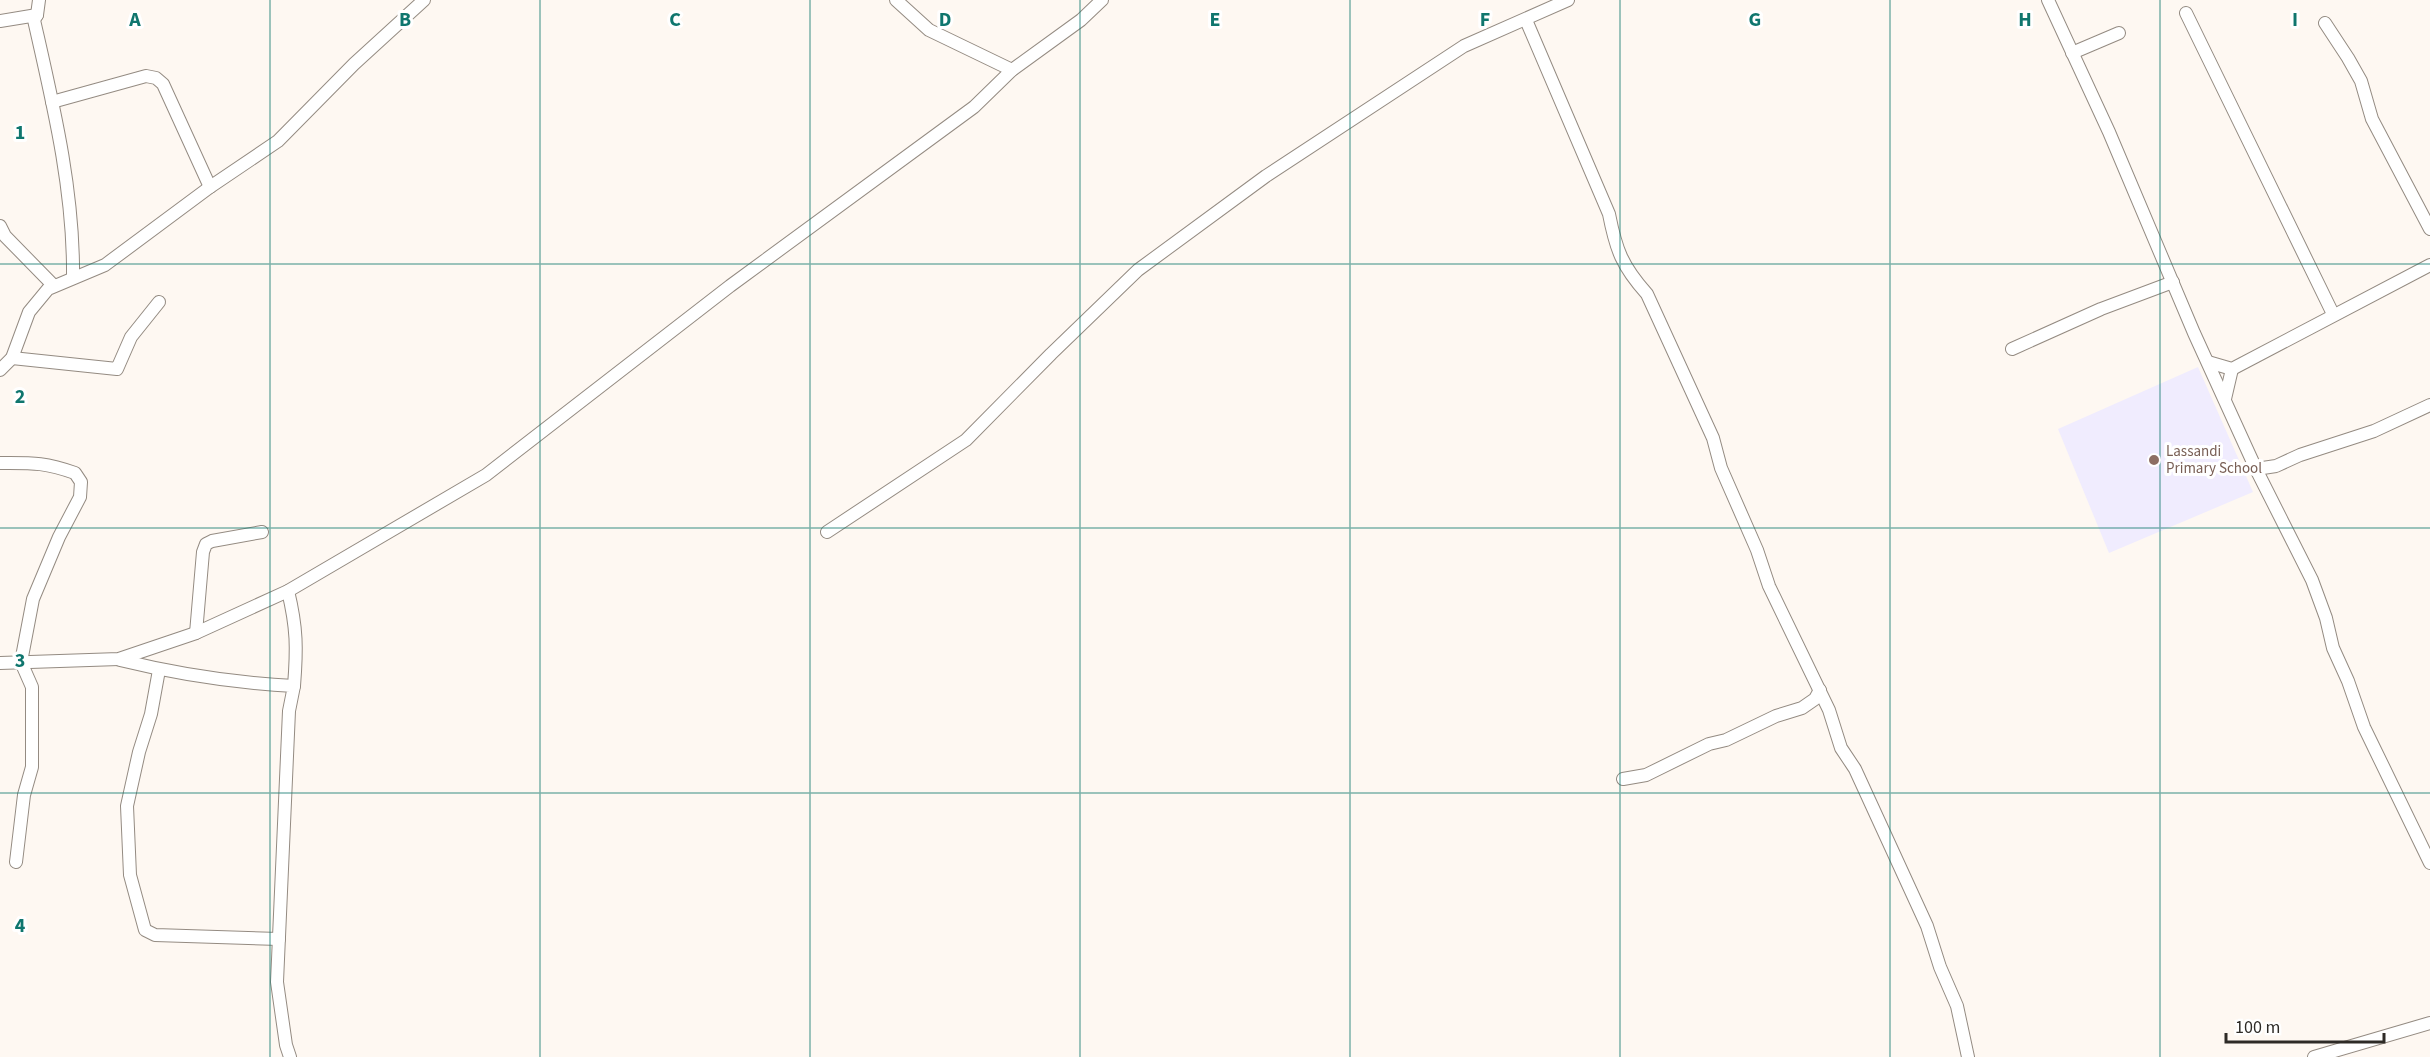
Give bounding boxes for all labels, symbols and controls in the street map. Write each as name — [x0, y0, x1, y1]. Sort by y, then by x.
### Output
text: A — [128, 6, 141, 34]
text: B — [399, 6, 411, 34]
text: C — [669, 6, 681, 34]
text: D — [939, 6, 951, 34]
text: E — [1210, 6, 1220, 34]
text: F — [1480, 6, 1490, 34]
text: G — [1749, 6, 1761, 34]
text: H — [2018, 6, 2032, 34]
text: I — [2292, 6, 2298, 34]
text: 1 — [15, 119, 25, 147]
text: 2 — [15, 383, 25, 411]
place label: Lassandi Primary School — [2166, 441, 2262, 479]
marker: Lassandi Primary School — [2147, 453, 2161, 467]
text: 3 — [15, 647, 25, 675]
text: 4 — [15, 912, 26, 940]
scale bar — [2226, 1006, 2384, 1044]
text: 100 m — [2235, 1015, 2280, 1040]

